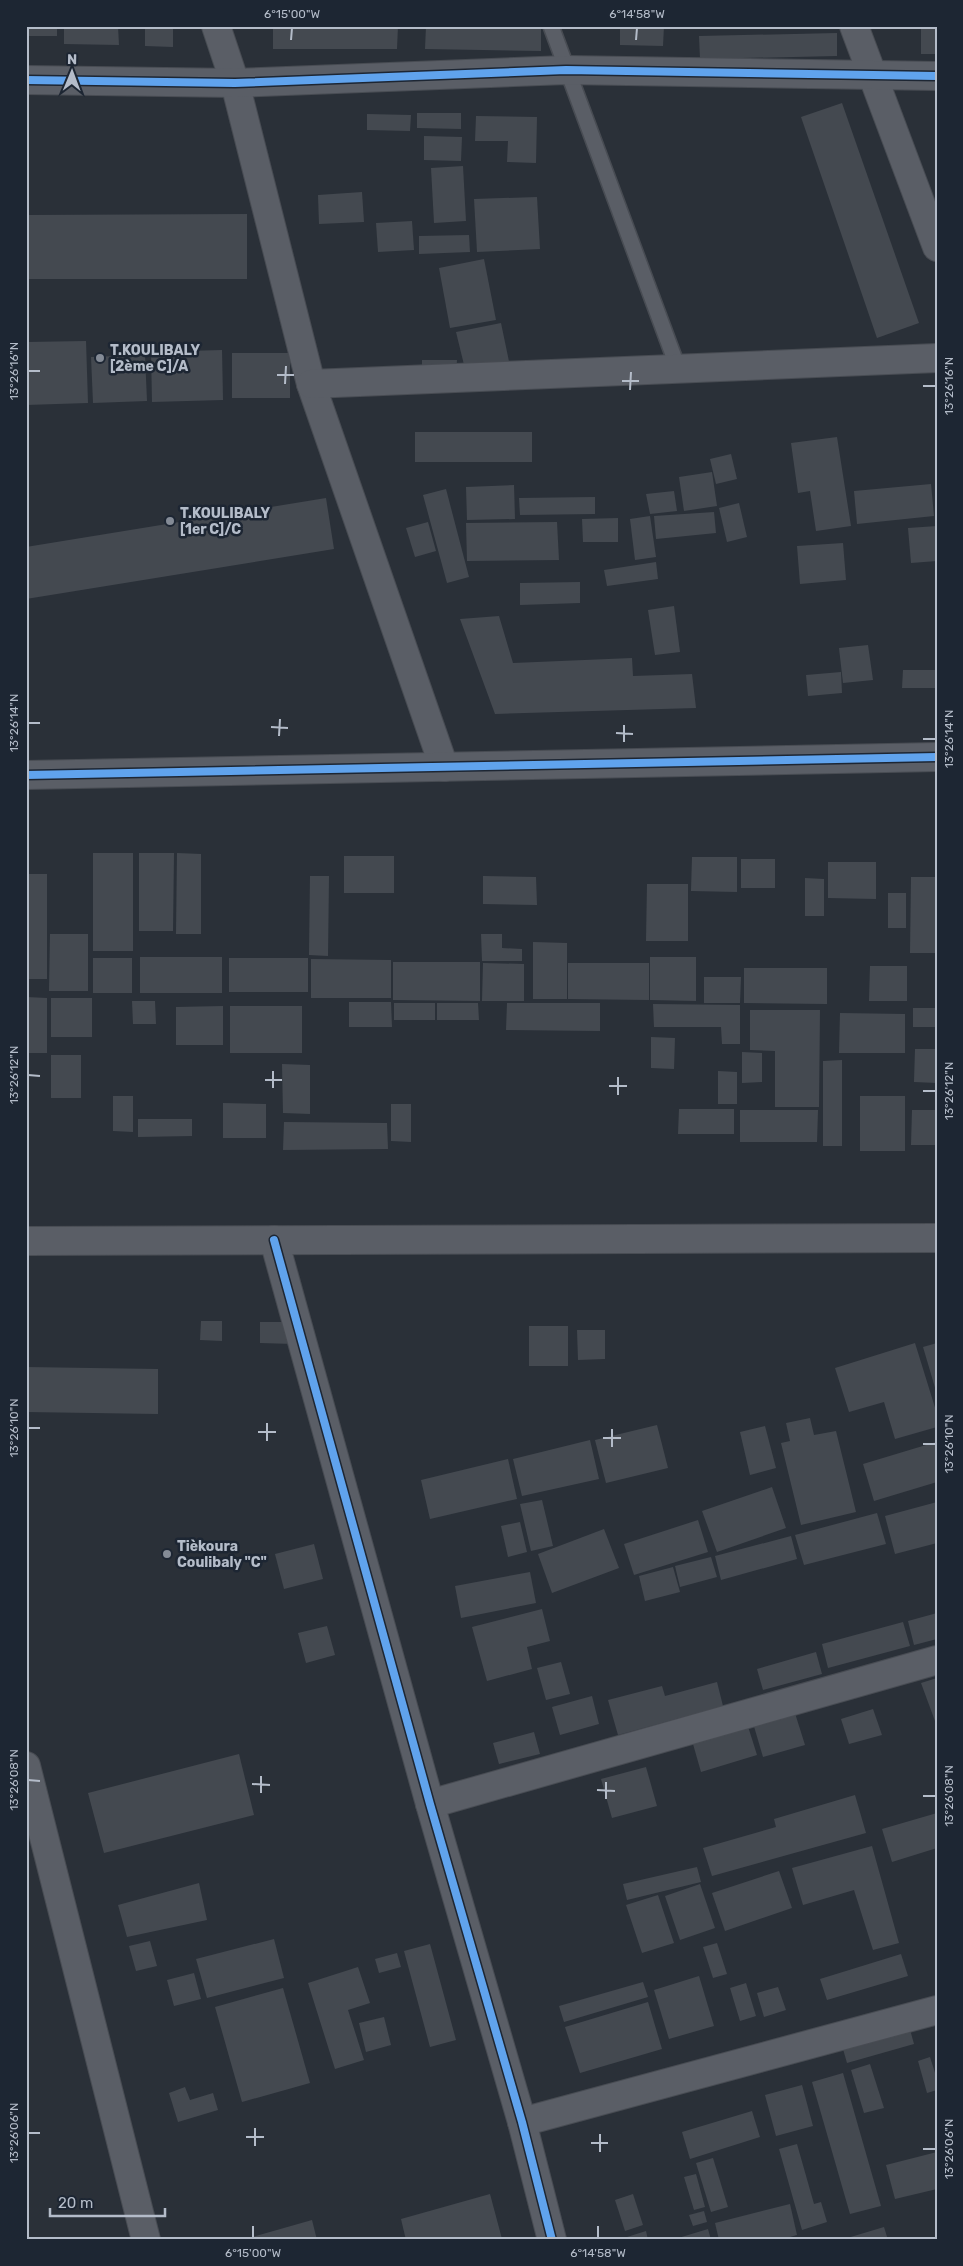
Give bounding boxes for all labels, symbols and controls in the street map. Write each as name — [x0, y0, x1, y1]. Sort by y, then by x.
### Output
text: 6°15'00"W — [264, 7, 320, 21]
text: 6°14'58"W — [609, 7, 665, 21]
north arrow — [48, 48, 98, 98]
text: N — [67, 51, 77, 68]
text: 13°26'16"N — [7, 342, 21, 400]
place label: T.KOULIBALY [2ème C]/A — [110, 342, 200, 375]
marker: T.KOULIBALY [2ème C]/A — [94, 352, 106, 364]
text: 13°26'16"N — [942, 357, 956, 415]
place label: T.KOULIBALY [1er C]/C — [180, 505, 270, 538]
marker: T.KOULIBALY [1er C]/C — [164, 515, 176, 527]
text: 13°26'14"N — [7, 694, 21, 752]
text: 13°26'14"N — [942, 710, 956, 768]
text: 13°26'12"N — [7, 1046, 21, 1104]
text: 13°26'12"N — [942, 1062, 956, 1120]
text: 13°26'10"N — [7, 1398, 21, 1458]
text: 13°26'10"N — [942, 1414, 956, 1474]
place label: Tièkoura Coulibaly "C" — [177, 1538, 267, 1571]
marker: Tièkoura Coulibaly "C" — [161, 1548, 173, 1560]
text: 13°26'08"N — [7, 1749, 21, 1811]
text: 13°26'08"N — [942, 1765, 956, 1827]
text: 13°26'06"N — [7, 2103, 21, 2163]
text: 13°26'06"N — [942, 2119, 956, 2179]
scale bar — [50, 2186, 165, 2218]
text: 20 m — [58, 2194, 93, 2212]
text: 6°15'00"W — [225, 2246, 281, 2260]
text: 6°14'58"W — [570, 2246, 626, 2260]

